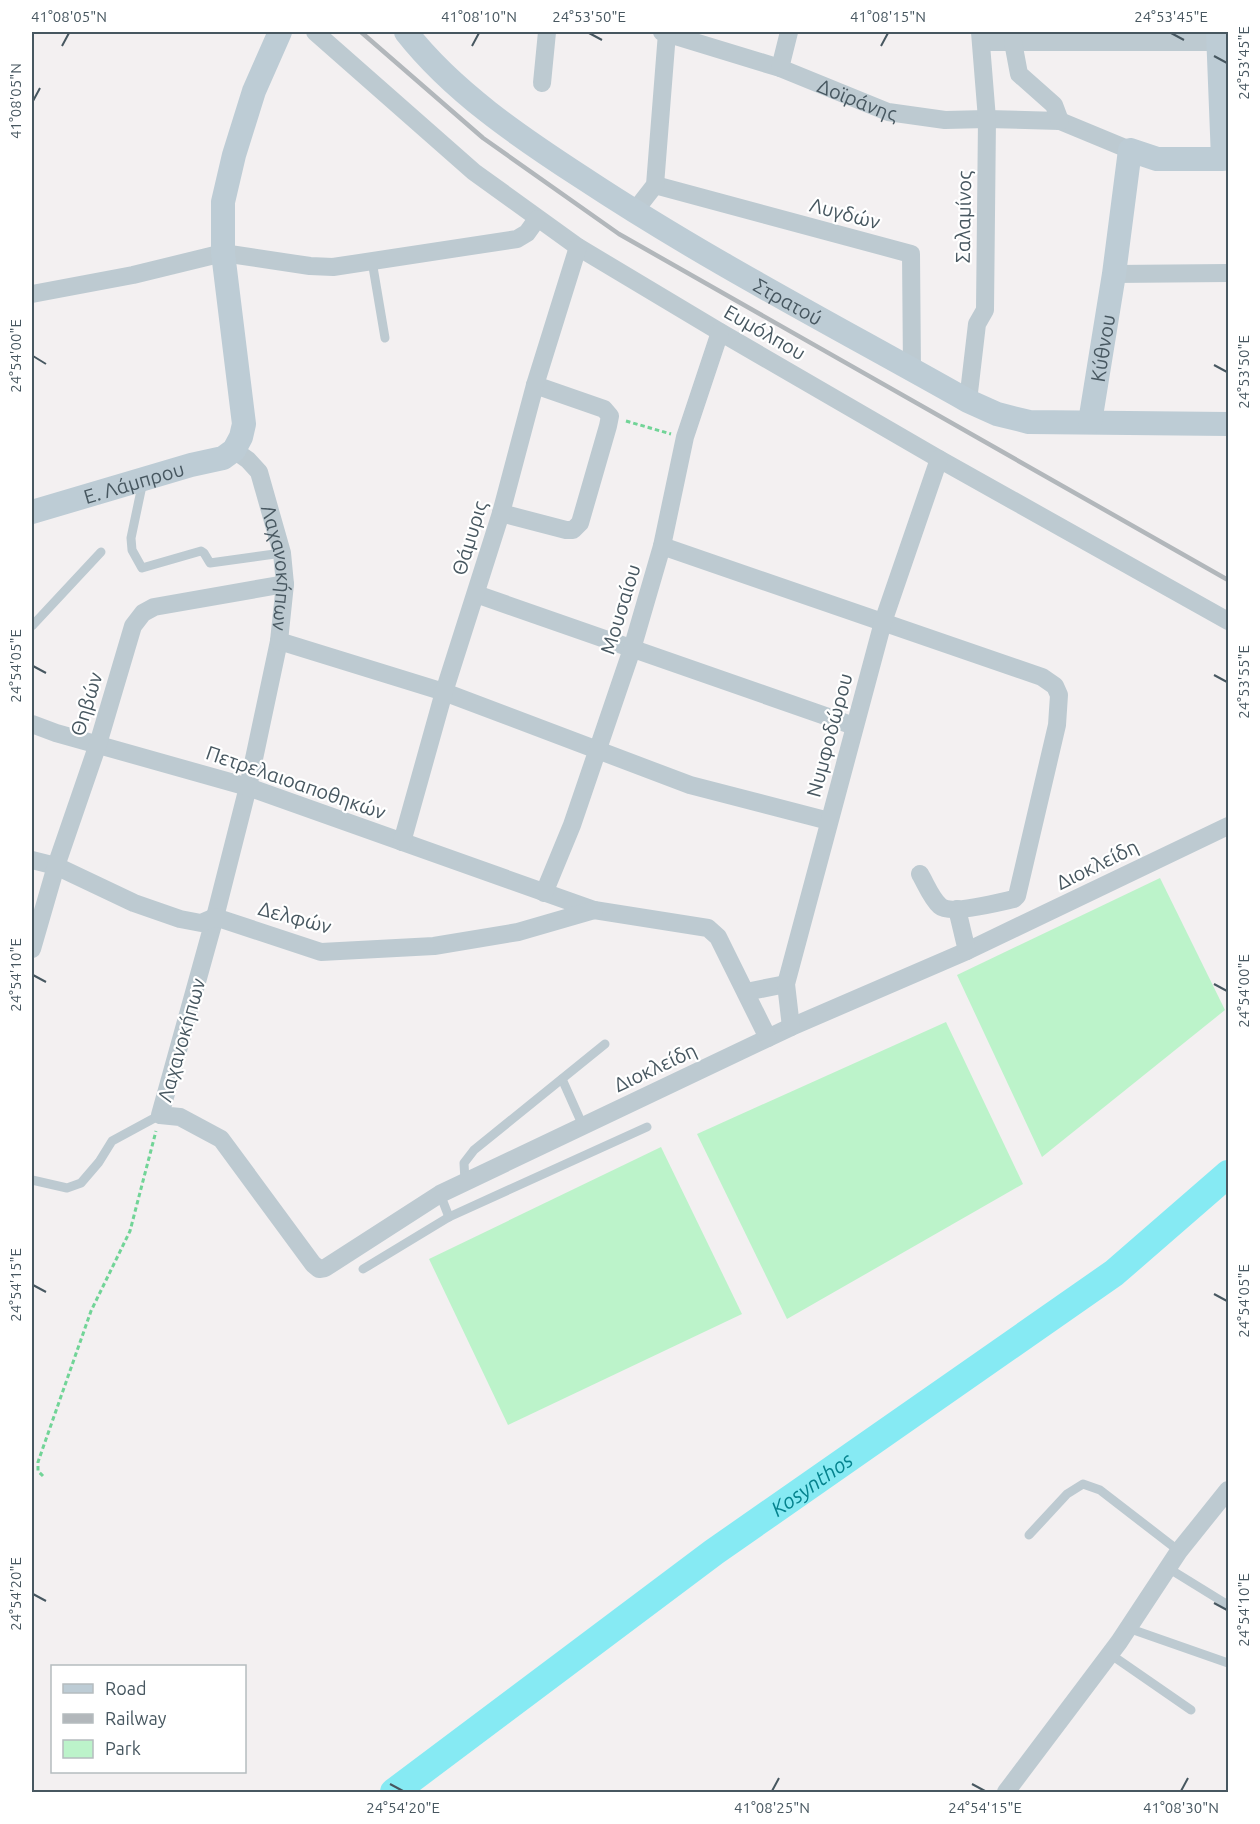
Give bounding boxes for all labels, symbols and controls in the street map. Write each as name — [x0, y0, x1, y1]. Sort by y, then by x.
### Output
text: 41°08'05"N — [31, 8, 107, 25]
text: 41°08'10"N — [441, 8, 517, 25]
text: 24°53'50"E — [552, 8, 626, 25]
text: 41°08'15"N — [850, 8, 926, 25]
text: 24°53'45"E — [1134, 8, 1208, 25]
text: 24°53'45"E — [1235, 26, 1252, 100]
text: 41°08'05"N — [7, 63, 24, 139]
street label: Δοϊράνης — [814, 73, 898, 125]
street label: Σαλαμίνος — [951, 171, 975, 263]
street label: Λυγδών — [807, 193, 883, 233]
street label: Στρατού — [750, 273, 827, 329]
street label: Ευμόλπου — [720, 299, 810, 365]
street label: Κύθνου — [1085, 312, 1119, 383]
text: 24°54'00"E — [7, 319, 24, 393]
text: 24°53'50"E — [1235, 335, 1252, 409]
street label: Ε. Λάμπρου — [81, 456, 187, 508]
street label: Θάμυρις — [447, 498, 491, 578]
street label: Λαχανοκήπων — [257, 502, 297, 632]
street label: Μουσαίου — [595, 561, 645, 657]
text: 24°54'05"E — [7, 629, 24, 703]
text: 24°53'55"E — [1235, 645, 1252, 719]
street label: Θηβών — [65, 669, 107, 739]
street label: Νυμφοδώρου — [801, 670, 857, 800]
street label: Πετρελαιοαποθηκών — [203, 740, 389, 824]
street label: Διοκλείδη — [1052, 834, 1142, 894]
street label: Δελφών — [256, 896, 334, 938]
text: 24°54'10"E — [7, 938, 24, 1012]
text: 24°54'00"E — [1235, 954, 1252, 1028]
street label: Λαχανοκήπων — [152, 975, 210, 1104]
street label: Διοκλείδη — [610, 1038, 700, 1096]
text: 24°54'15"E — [7, 1248, 24, 1322]
text: 24°54'05"E — [1235, 1264, 1252, 1338]
water label: Kosynthos — [766, 1447, 857, 1521]
text: 24°54'20"E — [7, 1557, 24, 1631]
text: 24°54'10"E — [1235, 1573, 1252, 1647]
legend — [51, 1665, 246, 1773]
text: Road — [105, 1678, 147, 1698]
text: Railway — [105, 1708, 167, 1728]
text: Park — [105, 1738, 141, 1758]
text: 24°54'20"E — [366, 1799, 440, 1816]
text: 41°08'25"N — [734, 1799, 810, 1816]
text: 24°54'15"E — [948, 1799, 1022, 1816]
text: 41°08'30"N — [1143, 1799, 1219, 1816]

